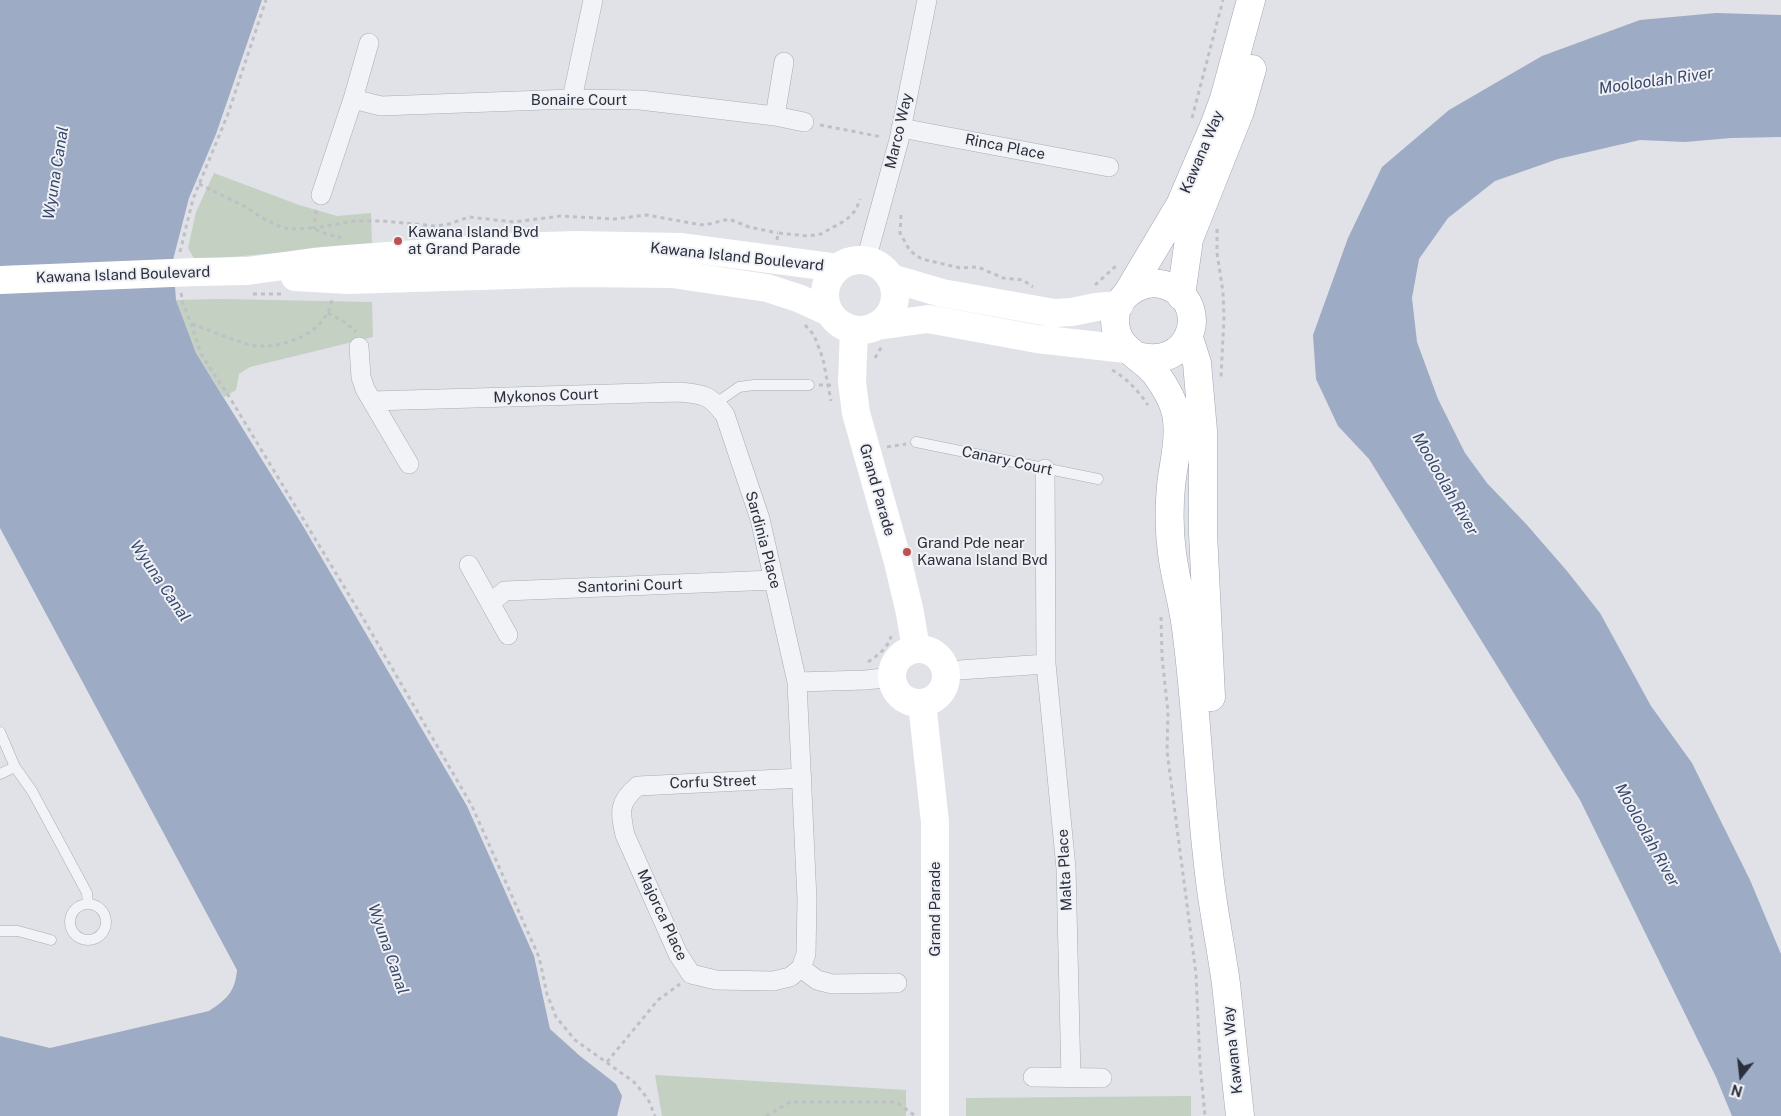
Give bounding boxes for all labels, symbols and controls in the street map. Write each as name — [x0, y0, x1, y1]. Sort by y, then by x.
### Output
water label: Mooloolah River — [1598, 63, 1714, 99]
street label: Bonaire Court — [531, 91, 627, 109]
street label: Marco Way — [882, 91, 916, 171]
street label: Kawana Way — [1176, 108, 1228, 196]
water label: Wyuna Canal — [39, 125, 73, 221]
street label: Rinca Place — [963, 130, 1047, 164]
place label: Kawana Island Bvd at Grand Parade — [408, 223, 539, 258]
marker: Kawana Island Bvd at Grand Parade — [392, 235, 404, 247]
street label: Kawana Island Boulevard — [649, 239, 825, 275]
street label: Kawana Island Boulevard — [35, 263, 211, 287]
street label: Mykonos Court — [493, 385, 599, 407]
water label: Mooloolah River — [1408, 429, 1482, 539]
street label: Grand Parade — [855, 442, 899, 538]
street label: Canary Court — [960, 443, 1054, 479]
street label: Sardinia Place — [741, 489, 785, 591]
place label: Grand Pde near Kawana Island Bvd — [917, 534, 1048, 569]
water label: Wyuna Canal — [126, 537, 194, 625]
marker: Grand Pde near Kawana Island Bvd — [901, 546, 913, 558]
street label: Santorini Court — [577, 575, 683, 597]
street label: Corfu Street — [669, 771, 757, 793]
water label: Mooloolah River — [1611, 780, 1683, 890]
street label: Malta Place — [1054, 829, 1076, 911]
street label: Grand Parade — [926, 861, 944, 957]
street label: Majorca Place — [633, 867, 691, 963]
water label: Wyuna Canal — [364, 901, 412, 997]
street label: Kawana Way — [1219, 1005, 1247, 1095]
north arrow — [1716, 1051, 1766, 1101]
text: N — [1729, 1081, 1744, 1100]

